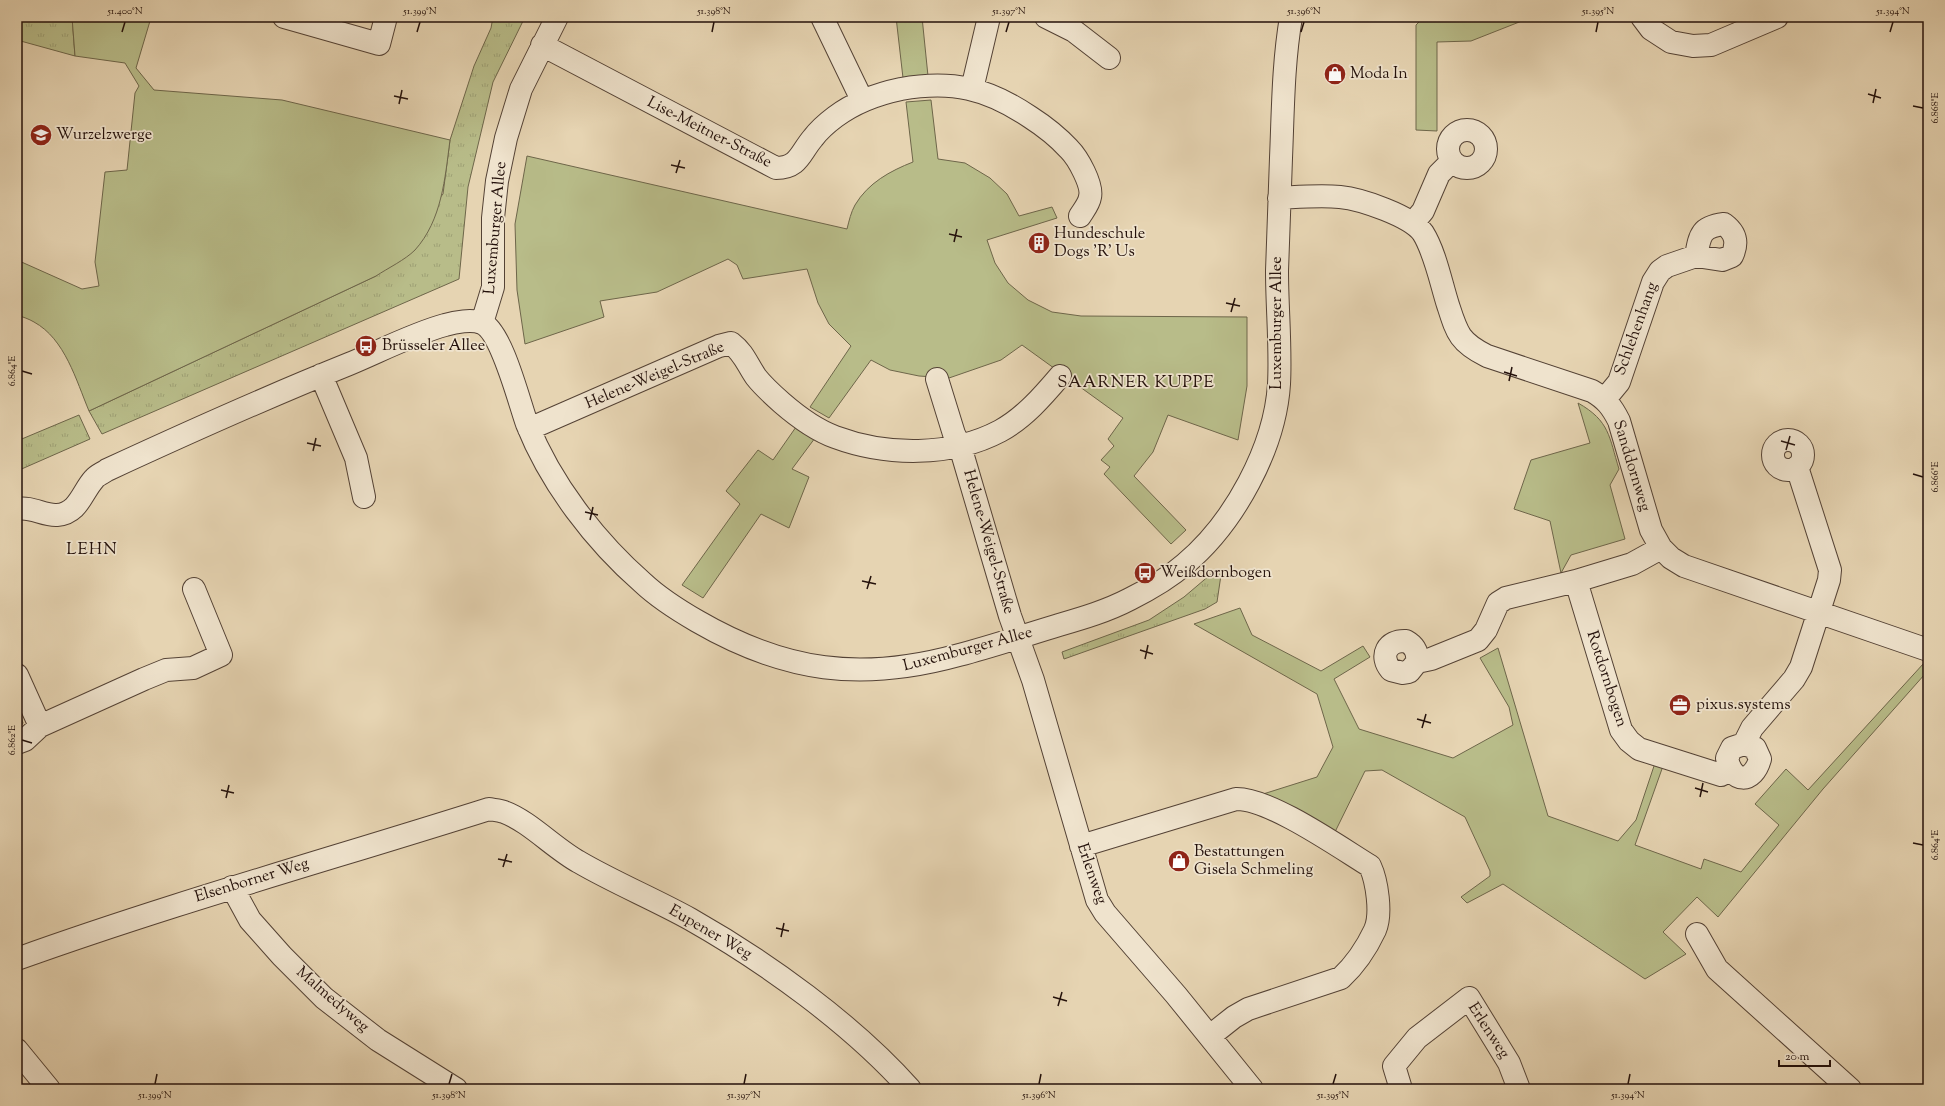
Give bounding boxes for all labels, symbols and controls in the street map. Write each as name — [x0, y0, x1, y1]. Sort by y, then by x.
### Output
text: 51.400°N — [106, 4, 143, 19]
text: 51.399°N — [402, 4, 437, 19]
text: 51.398°N — [696, 4, 731, 19]
text: 51.397°N — [991, 4, 1026, 19]
text: 51.396°N — [1286, 4, 1321, 19]
text: 51.395°N — [1581, 4, 1614, 19]
text: 51.394°N — [1875, 4, 1910, 19]
shop icon: Moda In — [1322, 61, 1348, 87]
place label: Moda In — [1350, 63, 1408, 86]
street label: Lise-Meitner-Straße — [643, 92, 775, 174]
text: 6.868°E — [1928, 93, 1943, 123]
school or university icon: Wurzelzwerge — [28, 122, 54, 148]
place label: Wurzelzwerge — [56, 124, 152, 147]
street label: Luxemburger Allee — [479, 161, 513, 295]
place label: Hundeschule Dogs 'R' Us — [1054, 223, 1145, 264]
building icon: Hundeschule Dogs 'R' Us — [1026, 230, 1052, 256]
street label: Luxemburger Allee — [1266, 256, 1289, 390]
street label: Schlehenhang — [1609, 279, 1665, 379]
bus stop icon: Brüsseler Allee — [353, 333, 379, 359]
place label: Brüsseler Allee — [382, 335, 485, 358]
street label: Helene-Weigel-Straße — [582, 336, 728, 416]
text: 6.864°E — [5, 356, 20, 386]
district label: SAARNER KUPPE — [1057, 371, 1215, 395]
street label: Sanddornweg — [1606, 417, 1656, 515]
text: 6.866°E — [1928, 462, 1943, 492]
street label: Helene-Weigel-Straße — [956, 467, 1020, 617]
district label: LEHN — [66, 538, 118, 562]
bus stop icon: Weißdornbogen — [1132, 560, 1158, 586]
place label: Weißdornbogen — [1160, 562, 1272, 585]
street label: Luxemburger Allee — [901, 622, 1035, 678]
street label: Rotdornbogen — [1580, 628, 1633, 731]
office icon: pixus.systems — [1667, 692, 1693, 718]
place label: pixus.systems — [1696, 694, 1791, 717]
text: 6.862°E — [5, 725, 20, 755]
text: 6.864°E — [1928, 830, 1943, 860]
street label: Erlenweg — [1070, 840, 1112, 908]
place label: Bestattungen Gisela Schmeling — [1194, 841, 1313, 882]
shop icon: Bestattungen Gisela Schmeling — [1166, 848, 1192, 874]
street label: Elsenborner Weg — [192, 853, 312, 909]
street label: Eupener Weg — [664, 900, 756, 966]
street label: Malmedyweg — [290, 962, 374, 1039]
street label: Erlenweg — [1461, 998, 1515, 1064]
scale bar — [1779, 1042, 1830, 1068]
text: 20 m — [1785, 1048, 1810, 1066]
text: 51.399°N — [137, 1088, 172, 1103]
text: 51.398°N — [431, 1088, 466, 1103]
text: 51.397°N — [726, 1088, 761, 1103]
text: 51.396°N — [1021, 1088, 1056, 1103]
text: 51.395°N — [1316, 1088, 1349, 1103]
text: 51.394°N — [1610, 1088, 1645, 1103]

